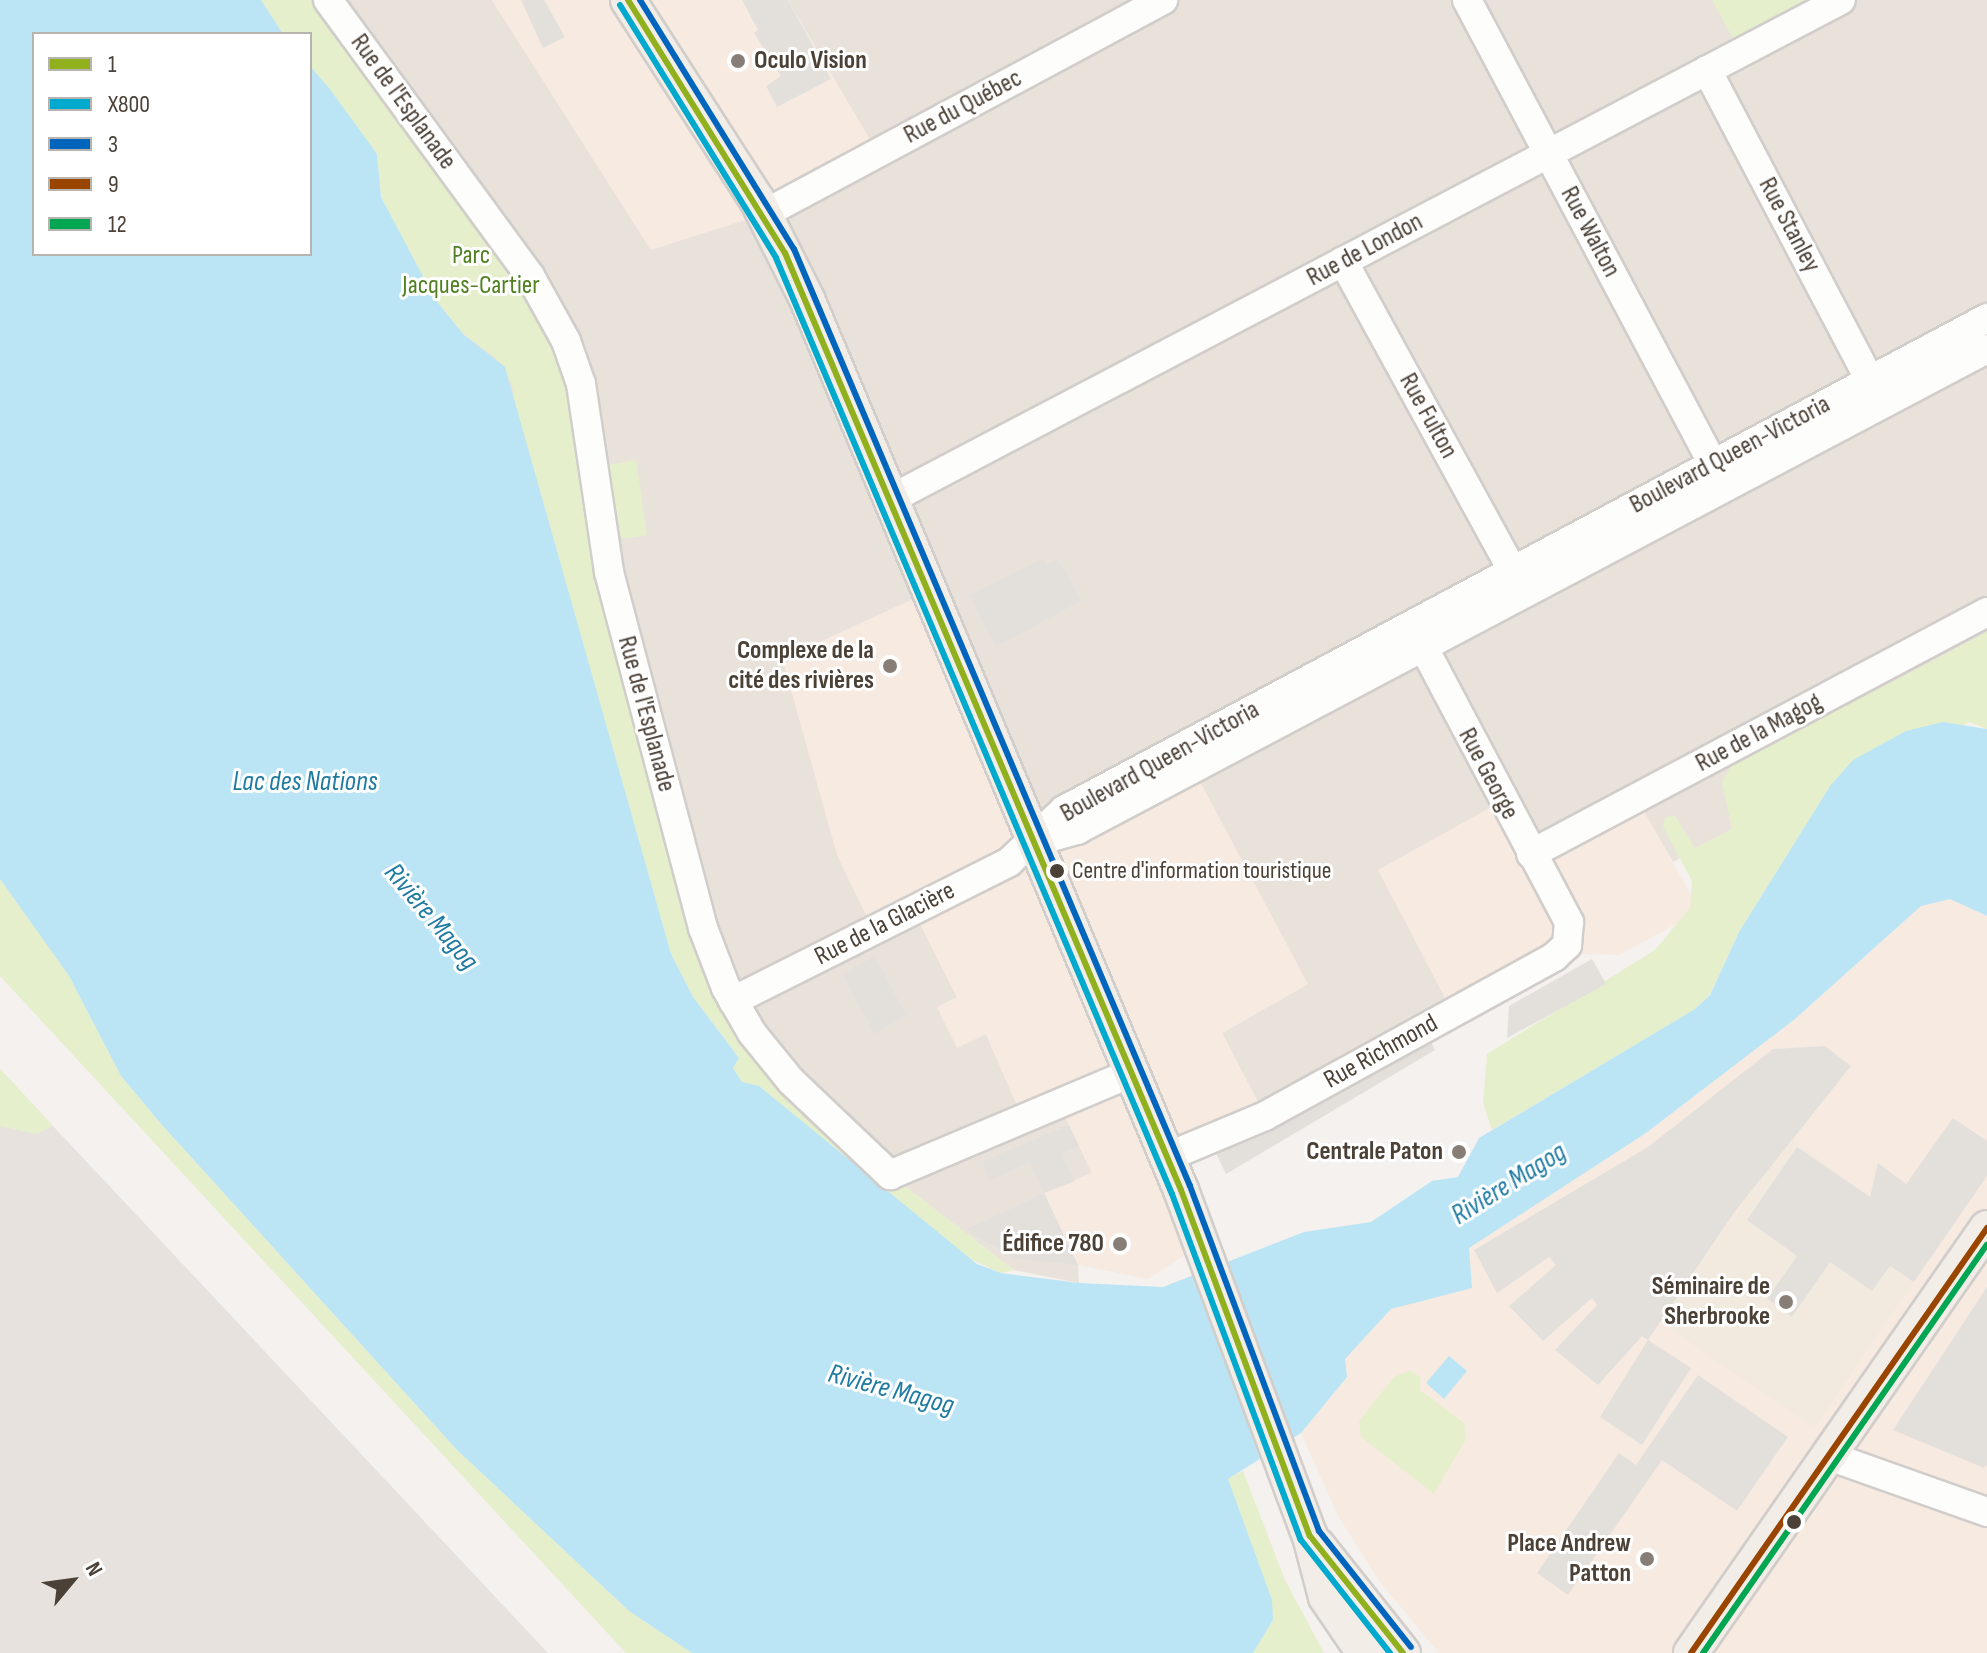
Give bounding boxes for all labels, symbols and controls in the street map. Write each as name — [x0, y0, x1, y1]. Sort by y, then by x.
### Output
street label: Rue de l'Esplanade — [343, 28, 463, 176]
legend — [32, 32, 312, 256]
place label: Oculo Vision — [754, 45, 867, 77]
text: 1 — [108, 50, 116, 79]
marker: Oculo Vision — [729, 52, 747, 70]
street label: Rue du Québec — [899, 63, 1027, 151]
text: X800 — [108, 90, 150, 119]
text: 3 — [108, 130, 118, 159]
text: 9 — [108, 170, 119, 199]
street label: Rue Stanley — [1751, 172, 1827, 278]
street label: Rue Walton — [1553, 181, 1627, 283]
street label: Rue de London — [1302, 206, 1428, 294]
text: 12 — [108, 210, 127, 239]
park label: Parc Jacques-Cartier — [402, 240, 540, 302]
street label: Rue Fulton — [1392, 368, 1464, 464]
street label: Boulevard Queen-Victoria — [1625, 389, 1835, 521]
street label: Rue de l'Esplanade — [610, 633, 682, 795]
place label: Complexe de la cité des rivières — [728, 635, 874, 696]
marker: Complexe de la cité des rivières — [881, 657, 899, 675]
street label: Rue de la Magog — [1690, 687, 1828, 779]
street label: Boulevard Queen-Victoria — [1055, 694, 1265, 830]
street label: Rue George — [1451, 723, 1525, 825]
water label: Lac des Nations — [233, 765, 377, 799]
water label: Rivière Magog — [377, 857, 485, 977]
place label: Centre d'information touristique — [1072, 857, 1332, 885]
marker: Centre d'information touristique — [1049, 863, 1065, 879]
street label: Rue de la Glacière — [810, 875, 960, 973]
street label: Rue Richmond — [1319, 1008, 1443, 1096]
place label: Centrale Paton — [1306, 1136, 1443, 1168]
water label: Rivière Magog — [1445, 1136, 1573, 1232]
marker: Centrale Paton — [1450, 1143, 1468, 1161]
place label: Édifice 780 — [1002, 1228, 1104, 1260]
marker: Édifice 780 — [1111, 1235, 1129, 1253]
place label: Séminaire de Sherbrooke — [1652, 1271, 1770, 1332]
marker: Séminaire de Sherbrooke — [1777, 1293, 1795, 1311]
water label: Rivière Magog — [824, 1357, 958, 1423]
unlabelled marker — [1786, 1514, 1802, 1530]
place label: Place Andrew Patton — [1507, 1528, 1631, 1590]
north arrow — [32, 1541, 112, 1621]
marker: Place Andrew Patton — [1638, 1550, 1656, 1568]
text: N — [79, 1557, 108, 1581]

